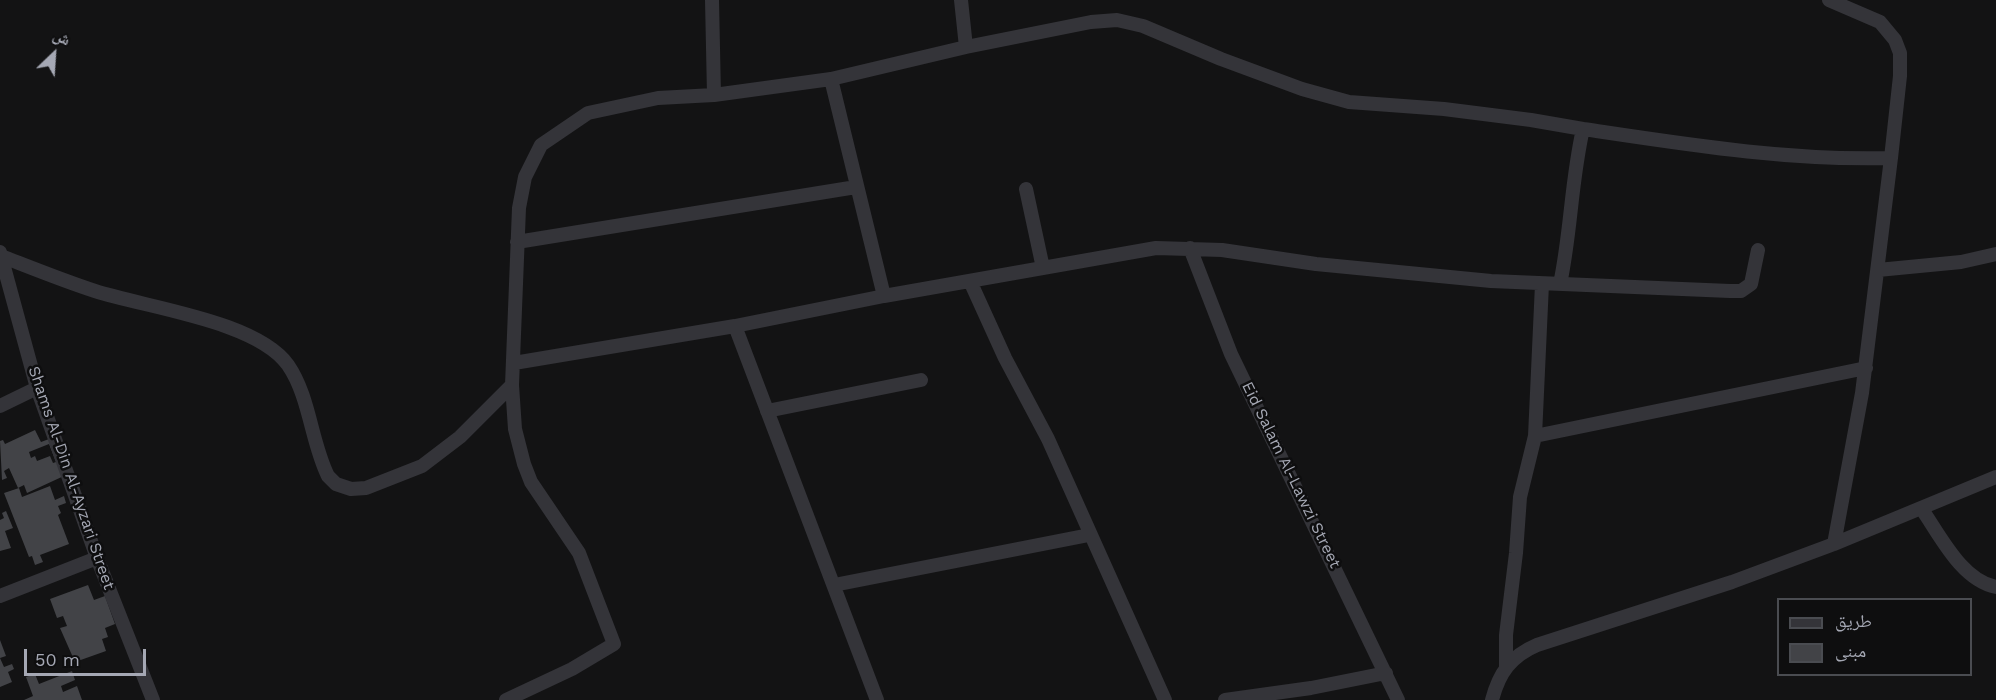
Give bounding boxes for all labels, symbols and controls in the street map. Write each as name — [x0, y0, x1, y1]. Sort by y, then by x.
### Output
north arrow — [24, 24, 84, 84]
text: ش — [50, 25, 74, 49]
street label: Shams Al-Din Al-Ayzari Street — [24, 364, 118, 592]
street label: Eid Salam Al-Lawzi Street — [1237, 379, 1345, 571]
legend — [1777, 598, 1972, 676]
text: طريق — [1835, 610, 1872, 631]
scale bar — [27, 637, 148, 675]
text: مبنى — [1835, 640, 1866, 661]
text: 50 m — [35, 649, 80, 670]

